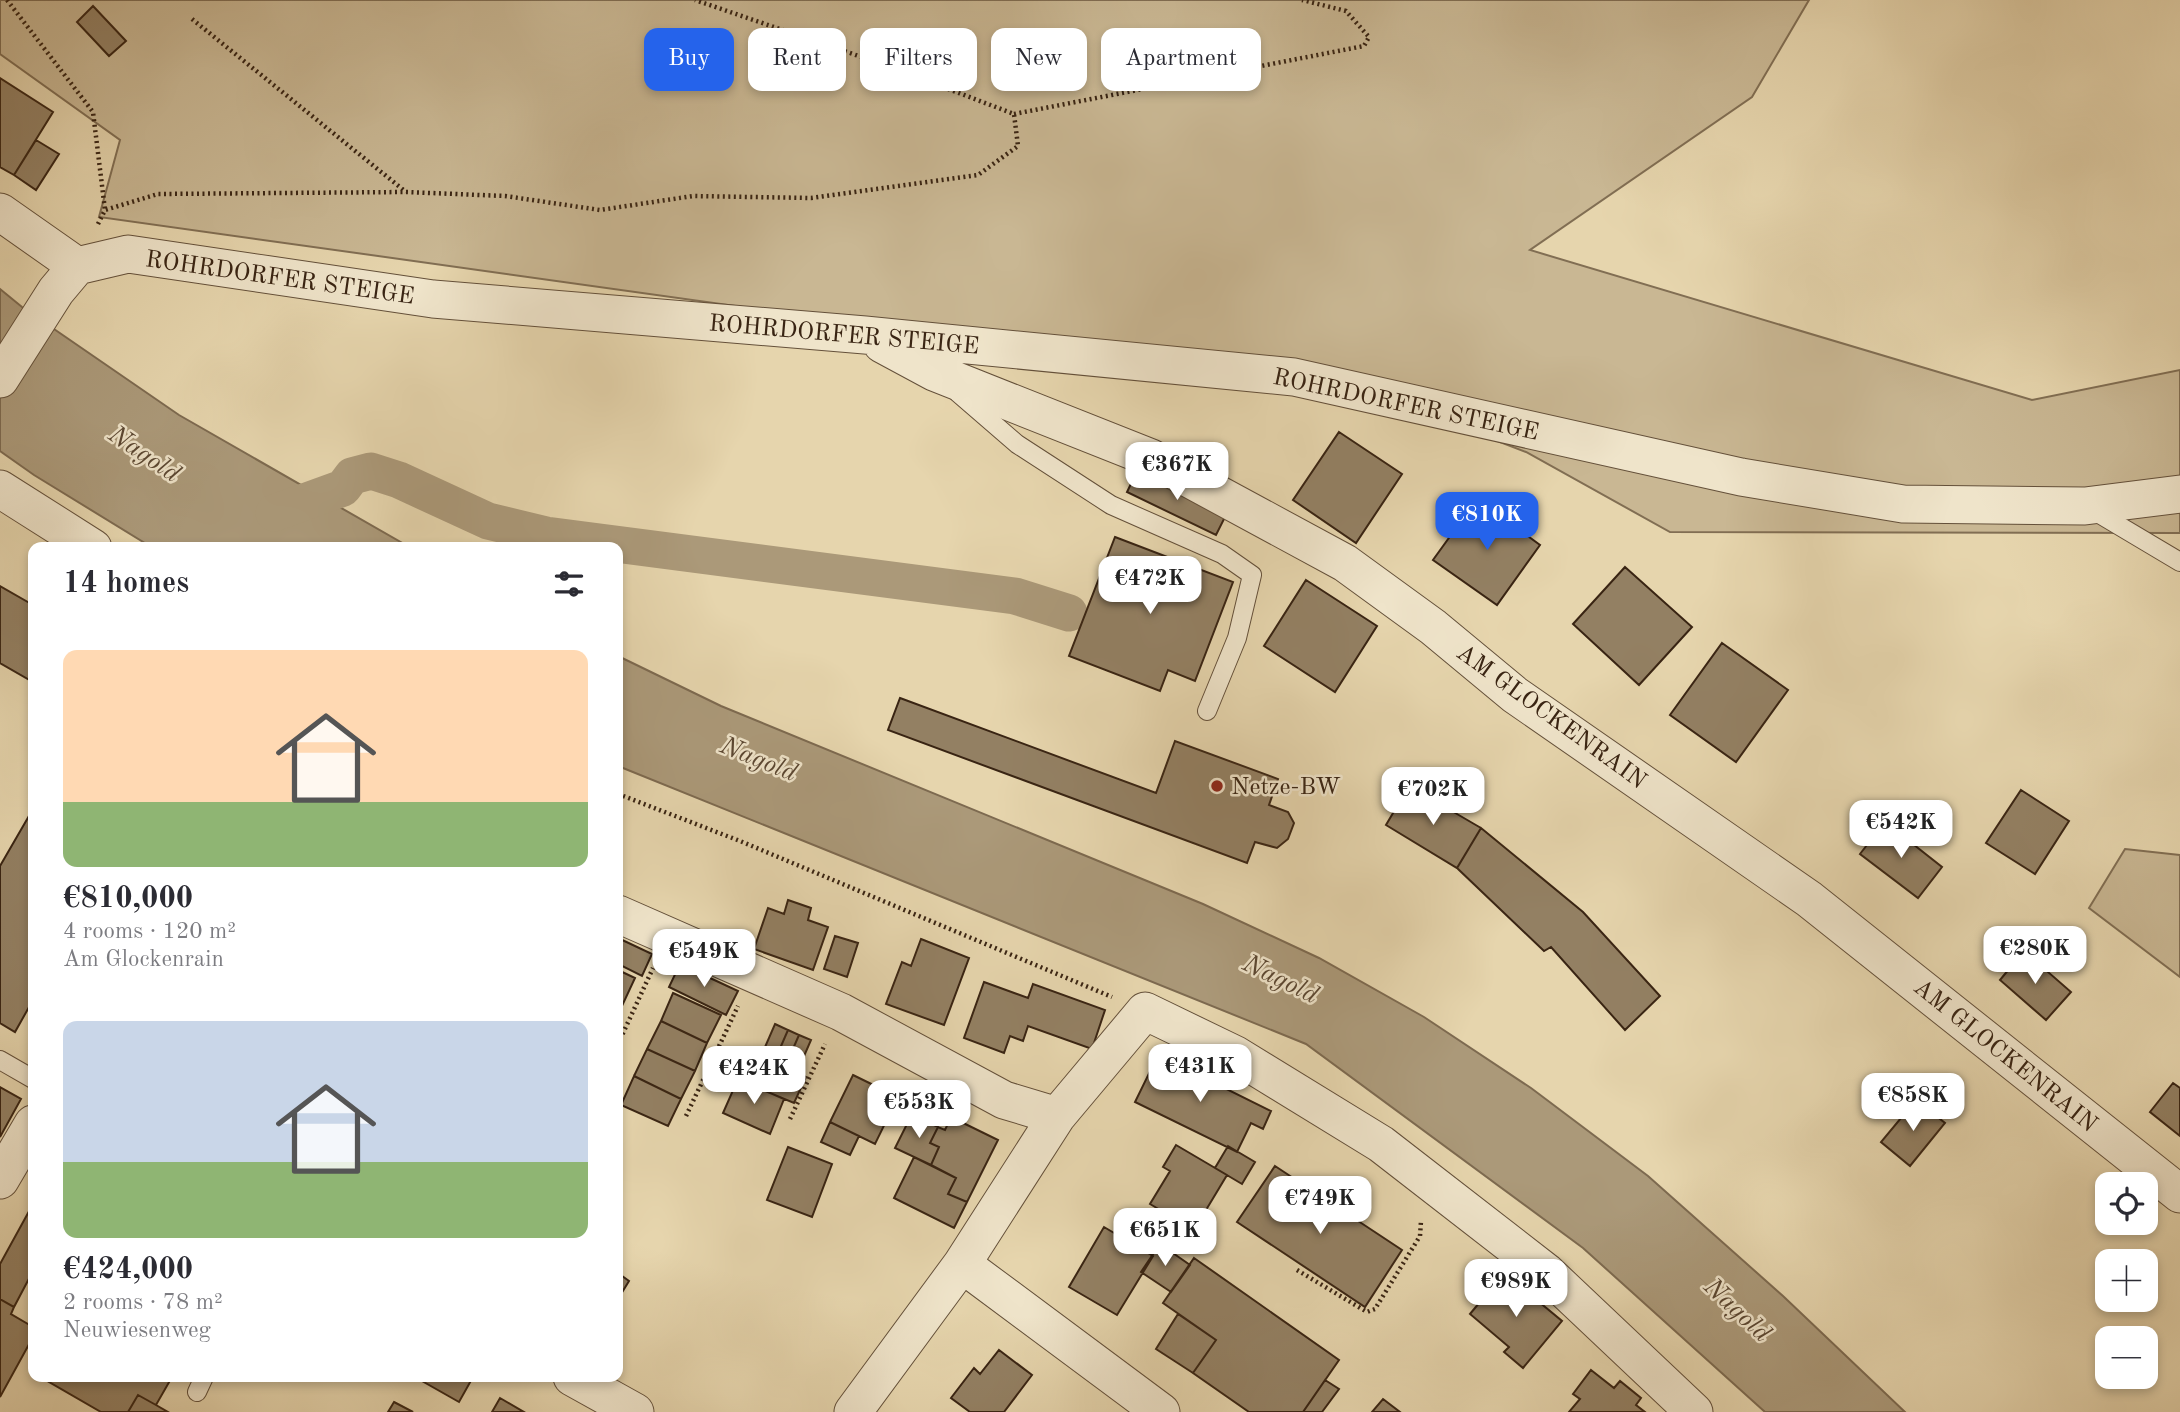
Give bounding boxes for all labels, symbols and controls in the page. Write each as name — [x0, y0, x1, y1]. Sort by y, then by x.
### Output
chip: Buy — [644, 28, 734, 91]
chip: Rent — [748, 28, 846, 91]
chip: Filters — [860, 28, 977, 91]
chip: New — [991, 28, 1087, 91]
chip: Apartment — [1101, 28, 1261, 91]
street label: ROHRDORFER STEIGE — [144, 248, 416, 310]
street label: ROHRDORFER STEIGE — [708, 312, 980, 360]
street label: ROHRDORFER STEIGE — [1270, 366, 1541, 446]
water label: Nagold — [102, 421, 185, 488]
pin: €367K — [1128, 442, 1226, 502]
text: €367K — [1141, 453, 1213, 476]
pin: €810K — [1438, 492, 1536, 552]
text: €810K — [1451, 503, 1523, 526]
pin: €472K — [1101, 556, 1199, 616]
icon: filters — [550, 565, 588, 603]
text: €472K — [1114, 567, 1186, 590]
text: 14 homes — [63, 569, 189, 599]
street label: AM GLOCKENRAIN — [1452, 641, 1650, 794]
icon: home — [263, 695, 389, 821]
water label: Nagold — [715, 732, 801, 787]
pin: €702K — [1384, 768, 1482, 827]
place label: Netze-BW — [1231, 776, 1341, 800]
marker: Netze-BW — [1209, 778, 1225, 794]
text: €702K — [1397, 778, 1469, 801]
pin: €542K — [1852, 800, 1950, 860]
text: €542K — [1865, 811, 1937, 834]
text: €810,000 — [63, 884, 193, 914]
text: 4 rooms · 120 m² — [63, 920, 236, 943]
pin: €280K — [1986, 926, 2084, 986]
pin: €549K — [655, 930, 753, 989]
text: €280K — [1999, 937, 2071, 960]
text: €549K — [668, 940, 740, 963]
text: Am Glockenrain — [63, 948, 224, 971]
water label: Nagold — [1237, 950, 1322, 1009]
street label: AM GLOCKENRAIN — [1909, 975, 2101, 1138]
pin: €431K — [1151, 1044, 1249, 1104]
pin: €424K — [705, 1046, 803, 1106]
text: €431K — [1164, 1055, 1236, 1078]
text: €424K — [718, 1057, 790, 1080]
icon: home — [263, 1066, 389, 1192]
pin: €858K — [1864, 1074, 1962, 1133]
pin: €553K — [870, 1080, 968, 1140]
text: €858K — [1877, 1084, 1949, 1107]
text: €553K — [883, 1091, 955, 1114]
map controls — [2095, 1172, 2158, 1389]
button: locate — [2095, 1172, 2158, 1235]
pin: €749K — [1271, 1176, 1369, 1236]
text: €749K — [1284, 1187, 1356, 1210]
pin: €651K — [1116, 1208, 1214, 1268]
text: €651K — [1129, 1219, 1201, 1242]
button: + — [2095, 1249, 2158, 1312]
text: €424,000 — [63, 1255, 193, 1285]
pin: €989K — [1467, 1260, 1565, 1319]
text: €989K — [1480, 1270, 1552, 1293]
water label: Nagold — [1698, 1273, 1775, 1347]
text: 2 rooms · 78 m² — [63, 1291, 223, 1314]
text: Neuwiesenweg — [63, 1319, 211, 1342]
button: − — [2095, 1326, 2158, 1389]

